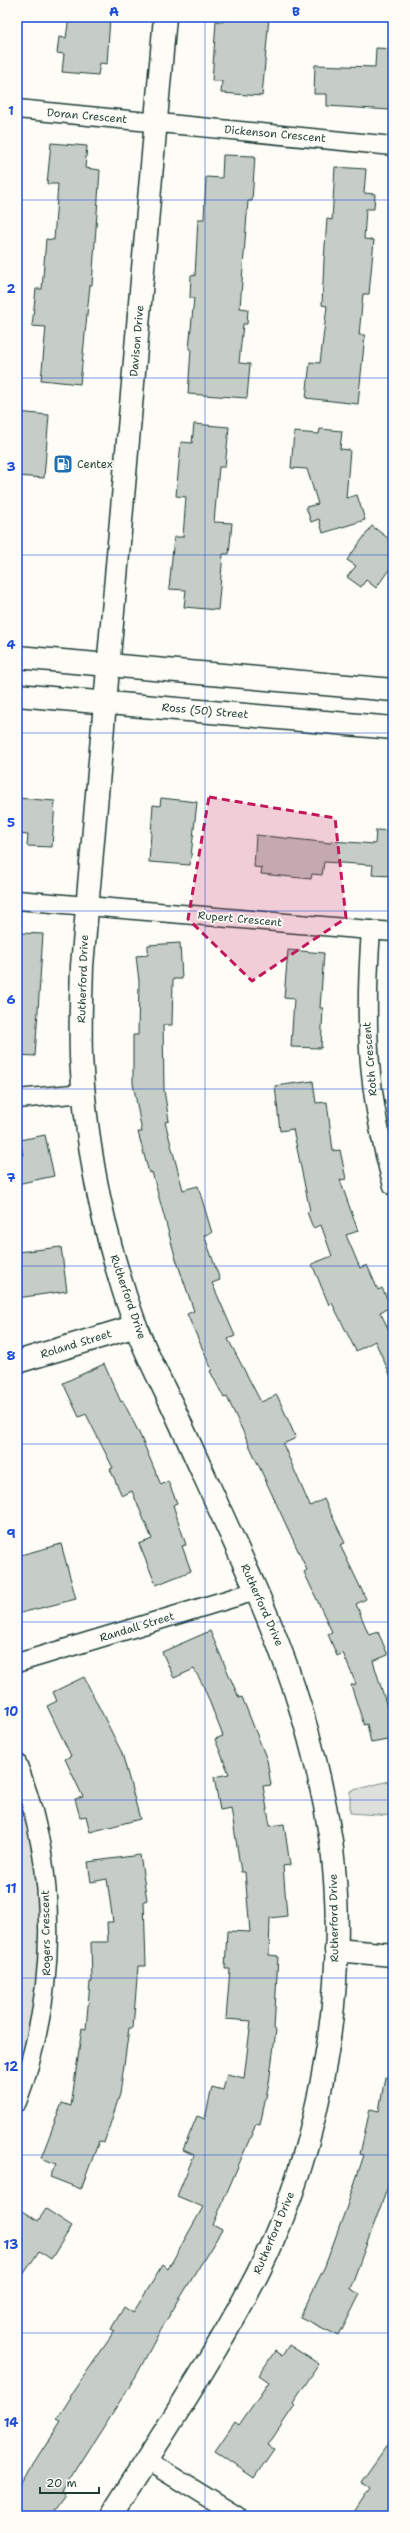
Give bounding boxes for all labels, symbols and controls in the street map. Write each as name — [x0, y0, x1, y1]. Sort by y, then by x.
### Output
text: A — [109, 3, 119, 20]
text: B — [292, 3, 300, 20]
text: 1 — [8, 102, 14, 119]
street label: Doran Crescent — [46, 105, 128, 127]
street label: Dickenson Crescent — [224, 122, 327, 146]
text: 2 — [6, 280, 16, 297]
street label: Davison Drive — [126, 305, 148, 377]
fuel station icon: Centex — [52, 453, 74, 475]
place label: Centex — [77, 457, 113, 472]
text: 3 — [6, 458, 16, 475]
text: 4 — [6, 636, 16, 653]
street label: Ross (50) Street — [161, 700, 249, 722]
text: 5 — [7, 814, 15, 831]
street label: Rupert Crescent — [197, 908, 283, 930]
street label: Rutherford Drive — [74, 934, 92, 1024]
text: 6 — [6, 991, 16, 1008]
street label: Roth Crescent — [359, 1021, 381, 1097]
text: 7 — [6, 1169, 16, 1186]
street label: Rutherford Drive — [106, 1253, 150, 1341]
street label: Roland Street — [39, 1326, 114, 1362]
text: 8 — [6, 1347, 16, 1364]
text: 9 — [6, 1525, 16, 1542]
street label: Rutherford Drive — [237, 1562, 287, 1648]
street label: Randall Street — [98, 1608, 176, 1645]
text: 10 — [4, 1703, 18, 1720]
street label: Rutherford Drive — [326, 1874, 342, 1962]
text: 11 — [5, 1880, 17, 1897]
street label: Rogers Crescent — [38, 1890, 54, 1976]
text: 12 — [4, 2058, 18, 2075]
street label: Rutherford Drive — [250, 2189, 298, 2277]
text: 13 — [4, 2236, 18, 2253]
text: 14 — [4, 2414, 18, 2431]
scale bar — [40, 2469, 99, 2495]
text: 20 m — [46, 2475, 77, 2491]

